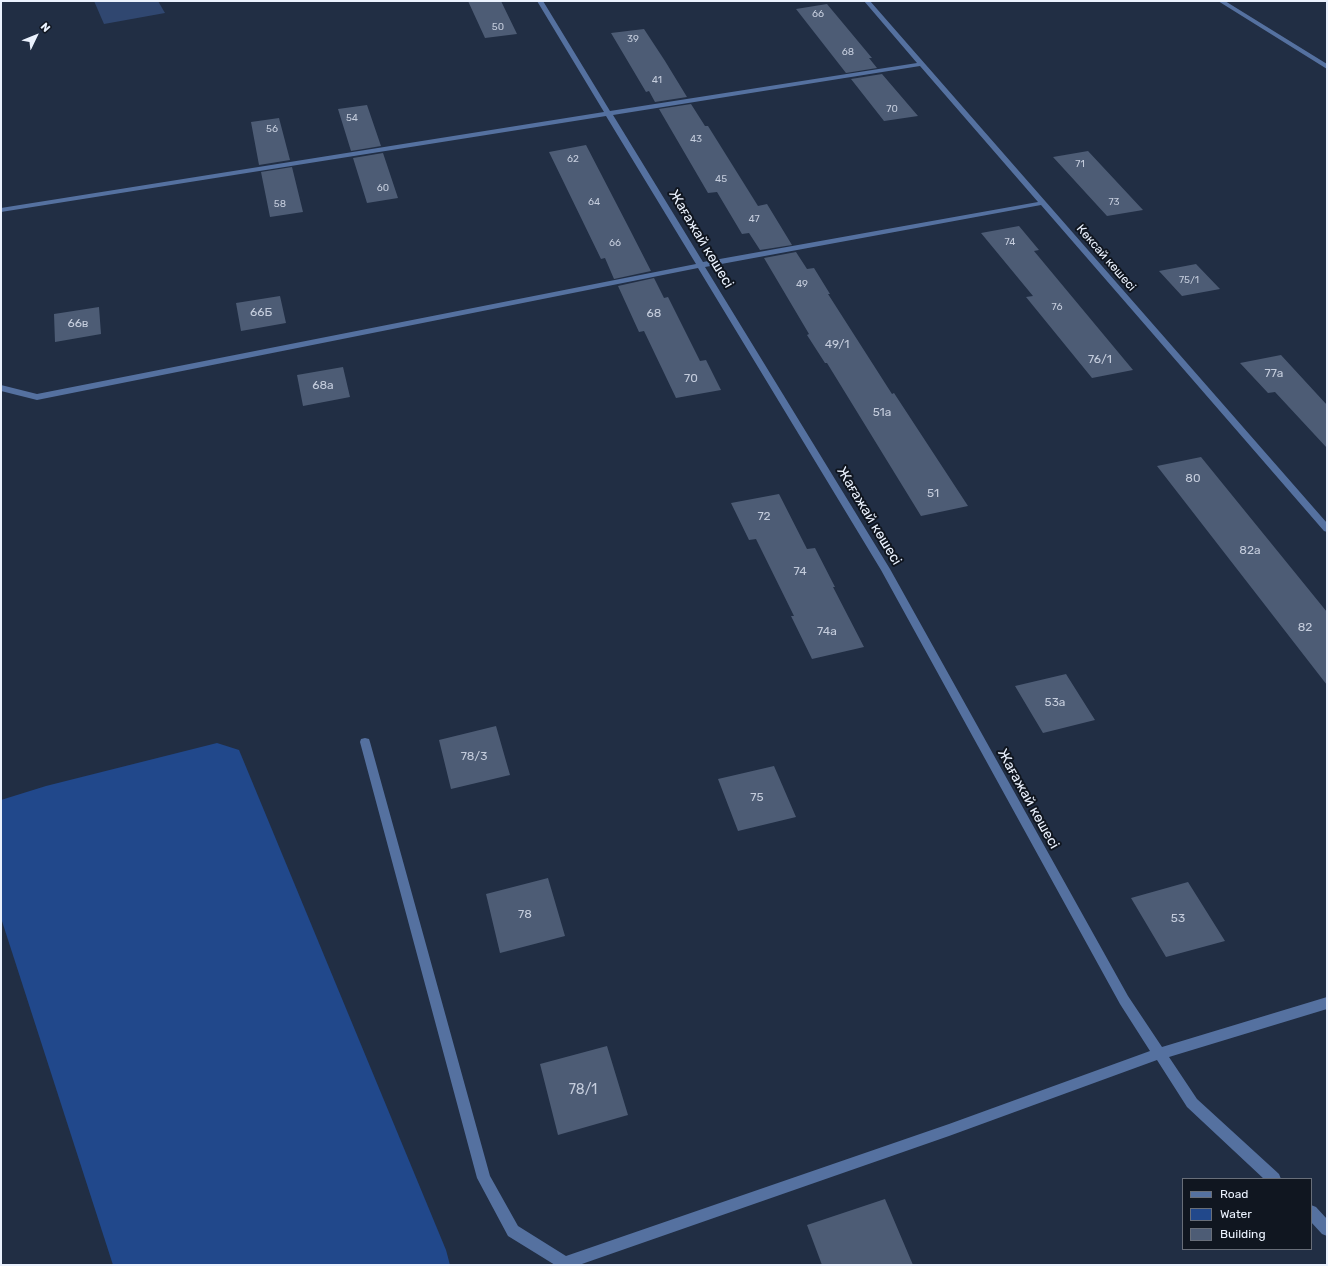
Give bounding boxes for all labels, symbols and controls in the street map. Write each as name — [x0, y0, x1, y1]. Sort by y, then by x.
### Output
house number: 66 — [812, 8, 824, 20]
north arrow — [16, 16, 56, 56]
text: N — [38, 20, 53, 35]
house number: 50 — [492, 21, 504, 33]
house number: 39 — [627, 33, 639, 45]
house number: 68 — [842, 46, 854, 58]
house number: 41 — [652, 74, 662, 86]
house number: 70 — [886, 103, 898, 115]
house number: 54 — [346, 112, 358, 124]
house number: 56 — [266, 123, 278, 135]
house number: 43 — [690, 133, 702, 145]
house number: 62 — [567, 153, 579, 165]
house number: 71 — [1075, 158, 1085, 170]
house number: 45 — [715, 173, 727, 185]
house number: 60 — [377, 182, 389, 194]
street label: Жағажай көшесі — [665, 187, 737, 291]
house number: 64 — [588, 196, 600, 208]
house number: 73 — [1108, 196, 1120, 208]
house number: 58 — [274, 198, 286, 210]
house number: 47 — [748, 213, 760, 225]
street label: Көксай көшесі — [1073, 222, 1139, 294]
house number: 74 — [1005, 236, 1015, 248]
house number: 66 — [609, 237, 621, 249]
house number: 75/1 — [1179, 274, 1199, 286]
house number: 49 — [796, 278, 808, 290]
house number: 76 — [1052, 301, 1062, 313]
house number: 66Б — [250, 306, 272, 320]
house number: 68 — [647, 307, 661, 321]
house number: 66в — [67, 317, 89, 331]
house number: 49/1 — [825, 338, 849, 352]
house number: 76/1 — [1088, 353, 1112, 367]
house number: 77а — [1265, 367, 1283, 381]
house number: 70 — [684, 372, 698, 386]
house number: 68а — [312, 379, 334, 393]
house number: 51а — [873, 406, 891, 420]
street label: Жағажай көшесі — [833, 464, 905, 568]
house number: 80 — [1185, 472, 1201, 486]
house number: 51 — [927, 487, 939, 501]
house number: 72 — [757, 510, 771, 524]
house number: 82а — [1239, 544, 1261, 558]
house number: 74 — [793, 565, 807, 579]
house number: 82 — [1298, 621, 1312, 635]
house number: 74а — [817, 625, 837, 639]
house number: 53а — [1045, 696, 1065, 710]
street label: Жағажай көшесі — [994, 746, 1062, 852]
house number: 78/3 — [461, 750, 487, 764]
house number: 75 — [750, 791, 764, 805]
house number: 78 — [518, 908, 532, 922]
house number: 53 — [1171, 912, 1185, 926]
house number: 78/1 — [569, 1082, 597, 1098]
legend — [1182, 1178, 1312, 1250]
text: Road — [1220, 1187, 1248, 1201]
text: Water — [1220, 1207, 1252, 1221]
text: Building — [1220, 1227, 1266, 1241]

